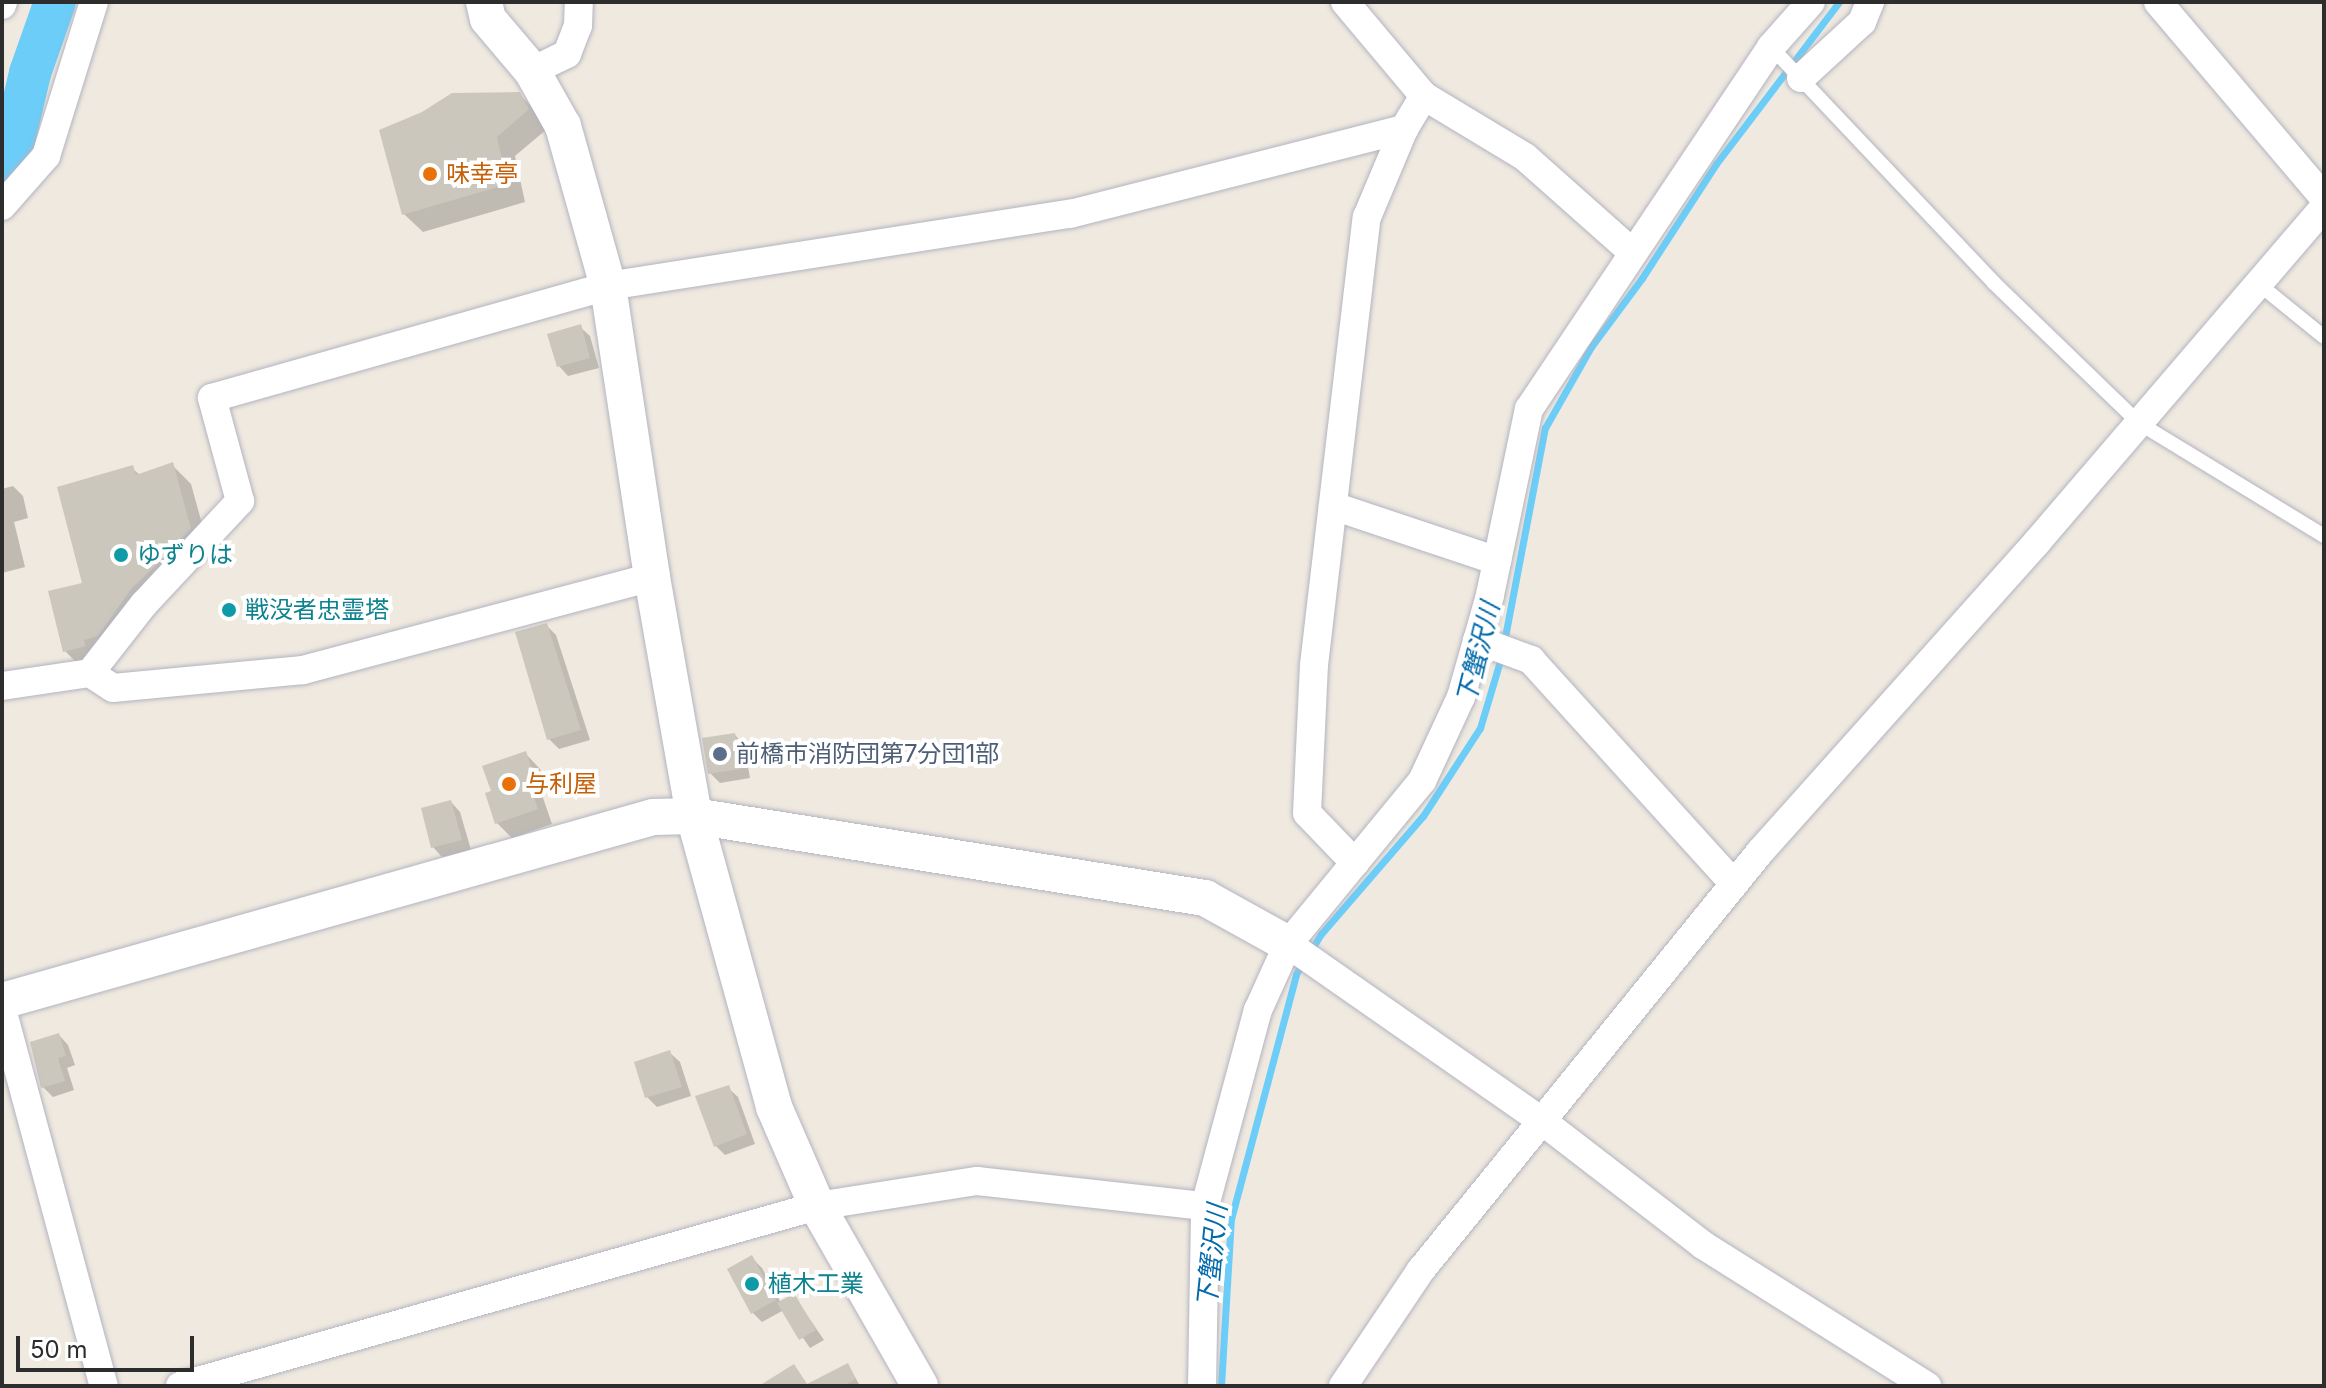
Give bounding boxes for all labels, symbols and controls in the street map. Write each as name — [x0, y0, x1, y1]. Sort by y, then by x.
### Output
place label: 味幸亭 — [446, 160, 518, 188]
marker: 味幸亭 — [421, 165, 439, 183]
place label: ゆずりは — [137, 541, 233, 569]
marker: ゆずりは — [112, 546, 130, 564]
place label: 戦没者忠霊塔 — [245, 596, 389, 624]
water label: 下蟹沢川 — [1450, 599, 1506, 707]
marker: 戦没者忠霊塔 — [220, 601, 238, 619]
place label: 前橋市消防団第7分団1部 — [736, 740, 999, 768]
marker: 前橋市消防団第7分団1部 — [711, 745, 729, 763]
place label: 与利屋 — [525, 770, 597, 798]
marker: 与利屋 — [500, 775, 518, 793]
water label: 下蟹沢川 — [1191, 1203, 1233, 1309]
place label: 植木工業 — [768, 1270, 864, 1298]
marker: 植木工業 — [743, 1275, 761, 1293]
scale bar — [20, 1320, 198, 1370]
text: 50 m — [30, 1335, 88, 1364]

